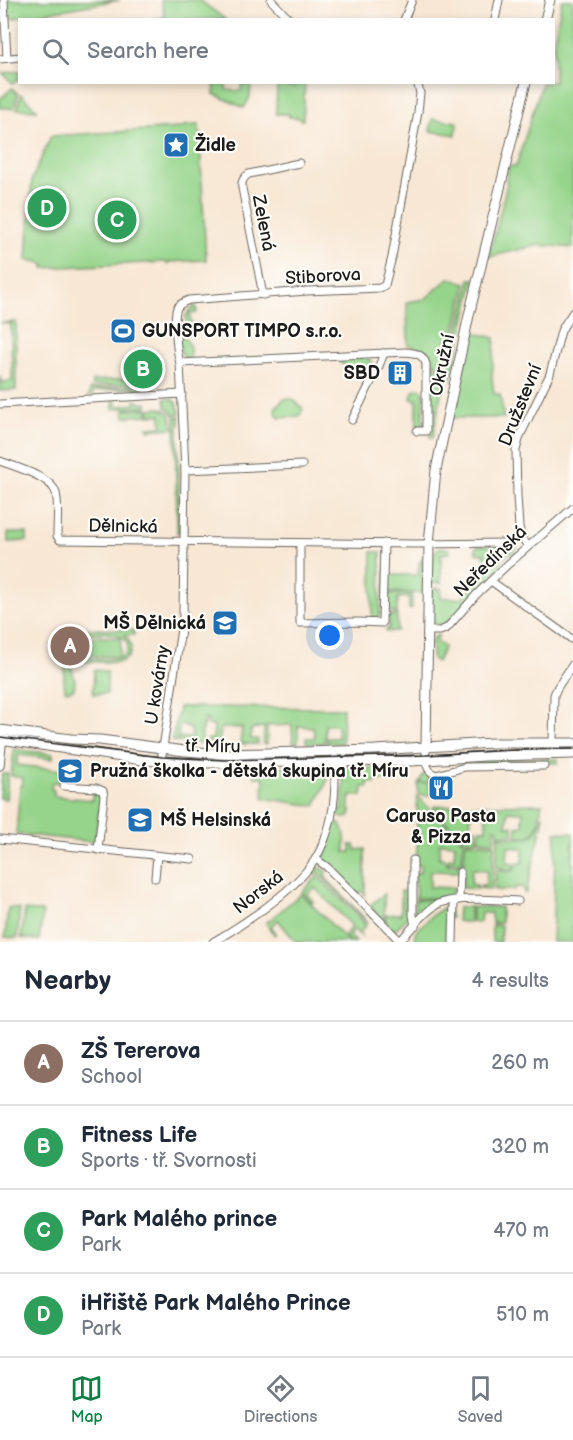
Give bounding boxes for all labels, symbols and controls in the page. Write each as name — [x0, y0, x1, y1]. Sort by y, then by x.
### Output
search box — [18, 18, 555, 84]
icon: search — [39, 35, 72, 68]
text: Search here — [87, 38, 209, 65]
place icon: Židle — [161, 130, 191, 160]
place label: Židle — [195, 133, 236, 156]
pin: D — [28, 186, 66, 230]
street label: Zelená — [248, 192, 279, 253]
pin: C — [98, 198, 136, 242]
street label: Stiborova — [285, 264, 361, 289]
sports icon: GUNSPORT TIMPO s.r.o. — [108, 316, 138, 346]
place label: GUNSPORT TIMPO s.r.o. — [142, 321, 342, 342]
street label: Okružní — [426, 332, 459, 398]
pin: B — [124, 346, 162, 392]
building icon: SBD — [385, 358, 415, 388]
street label: Družstevní — [495, 361, 547, 449]
place label: SBD — [344, 363, 380, 384]
street label: Dělnická — [88, 515, 158, 538]
street label: Neředínská — [450, 521, 531, 601]
school or university icon: MŠ Dělnická — [210, 608, 240, 638]
place label: MŠ Dělnická — [103, 611, 206, 634]
your location — [315, 621, 344, 650]
pin: A — [50, 624, 90, 668]
street label: U kovárny — [141, 643, 174, 726]
street label: tř. Míru — [185, 736, 241, 757]
school or university icon: Pružná školka - dětská skupina tř. Míru — [55, 756, 85, 786]
place label: Pružná školka - dětská skupina tř. Míru — [90, 761, 409, 782]
restaurant icon: Caruso Pasta & Pizza — [426, 773, 456, 803]
school or university icon: MŠ Helsinská — [125, 805, 155, 835]
place label: Caruso Pasta & Pizza — [386, 806, 496, 848]
place label: MŠ Helsinská — [160, 808, 271, 831]
street label: Norská — [229, 866, 288, 918]
text: Nearby — [24, 966, 111, 997]
text: 4 results — [471, 969, 549, 993]
text: ZŠ Tererova — [81, 1038, 201, 1065]
text: A — [37, 1051, 50, 1075]
text: 260 m — [491, 1051, 549, 1075]
text: School — [81, 1065, 142, 1089]
text: Fitness Life — [81, 1122, 197, 1149]
text: B — [36, 1135, 51, 1159]
text: 320 m — [491, 1135, 549, 1159]
text: Sports · tř. Svornosti — [81, 1149, 257, 1173]
text: Park Malého prince — [81, 1206, 277, 1233]
text: C — [36, 1219, 51, 1243]
text: 470 m — [493, 1219, 549, 1243]
text: Park — [81, 1233, 121, 1257]
text: iHřiště Park Malého Prince — [81, 1290, 351, 1317]
text: D — [37, 1303, 50, 1327]
text: 510 m — [496, 1303, 549, 1327]
text: Park — [81, 1317, 121, 1341]
tab: Map — [70, 1372, 103, 1427]
tab: Directions — [244, 1372, 317, 1427]
tab: Saved — [458, 1372, 503, 1427]

